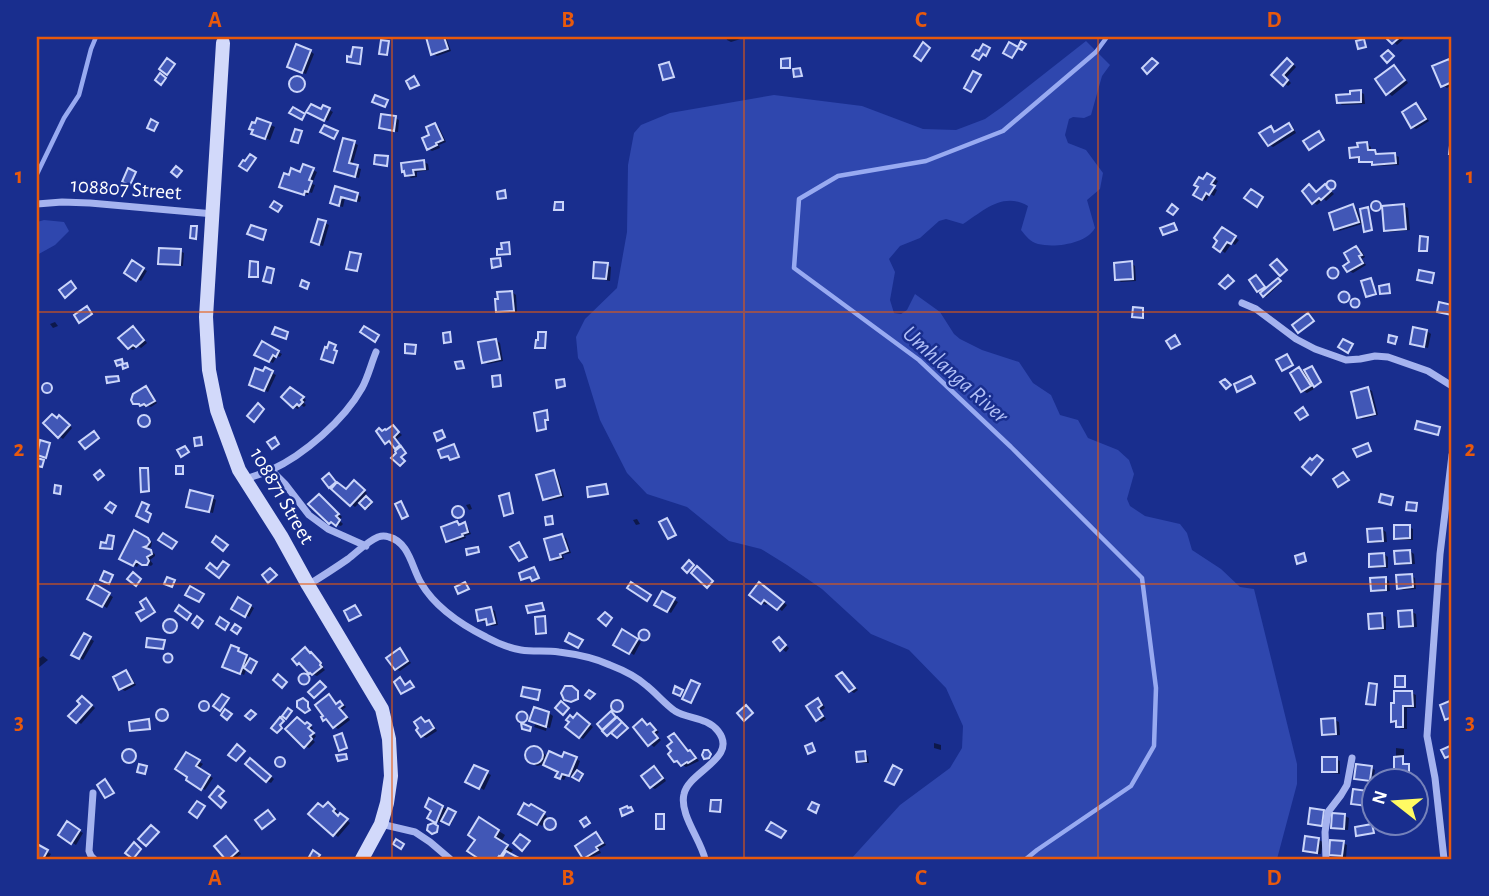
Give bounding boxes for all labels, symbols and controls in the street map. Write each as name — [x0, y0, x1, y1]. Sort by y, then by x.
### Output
text: A — [208, 9, 222, 32]
text: B — [561, 9, 575, 32]
text: C — [915, 9, 927, 32]
text: D — [1266, 9, 1282, 32]
text: 1 — [15, 165, 23, 188]
text: 1 — [1466, 165, 1474, 188]
street label: 108807 Street — [70, 175, 182, 203]
water label: Umhlanga River — [898, 322, 1013, 428]
text: 2 — [14, 438, 25, 461]
text: 2 — [1465, 438, 1476, 461]
street label: 108871 Street — [246, 444, 318, 548]
text: 3 — [14, 711, 24, 734]
text: 3 — [1465, 711, 1475, 734]
north arrow — [1360, 766, 1430, 836]
text: N — [1369, 788, 1391, 807]
text: A — [208, 867, 222, 890]
text: B — [561, 867, 575, 890]
text: C — [915, 867, 927, 890]
text: D — [1266, 867, 1282, 890]

